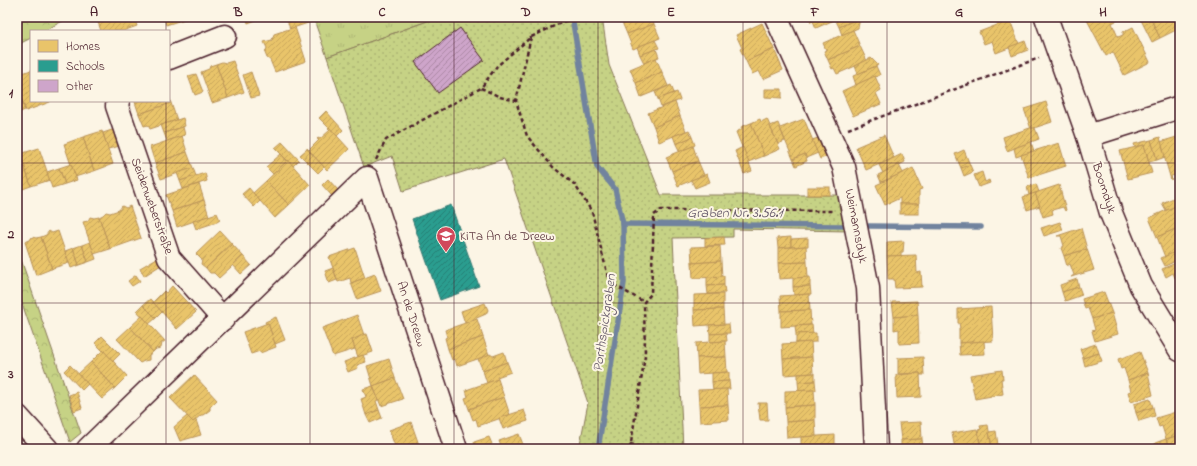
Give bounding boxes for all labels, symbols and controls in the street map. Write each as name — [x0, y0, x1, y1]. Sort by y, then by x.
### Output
text: A — [90, 3, 98, 22]
text: B — [233, 3, 243, 22]
text: C — [378, 3, 386, 22]
text: D — [520, 3, 531, 22]
text: E — [667, 3, 675, 22]
text: F — [810, 3, 820, 22]
text: G — [955, 3, 963, 22]
text: H — [1099, 3, 1107, 22]
legend — [30, 30, 170, 102]
text: Homes — [66, 38, 100, 56]
text: Schools — [66, 58, 105, 76]
text: Other — [66, 78, 93, 96]
text: 1 — [9, 84, 14, 103]
street label: Seidenweberstraße — [126, 155, 178, 257]
street label: Boomdyk — [1086, 159, 1121, 217]
street label: Weimannsdyk — [839, 187, 873, 265]
water label: Graben Nr. 3.56.1 — [687, 203, 785, 224]
text: 2 — [7, 225, 15, 244]
school or university icon: KiTa An de Dreew — [435, 225, 457, 253]
place label: KiTa An de Dreew — [460, 227, 555, 246]
water label: Porthspickgraben — [588, 272, 622, 373]
street label: An de Dreew — [391, 279, 431, 350]
text: 3 — [7, 365, 14, 384]

